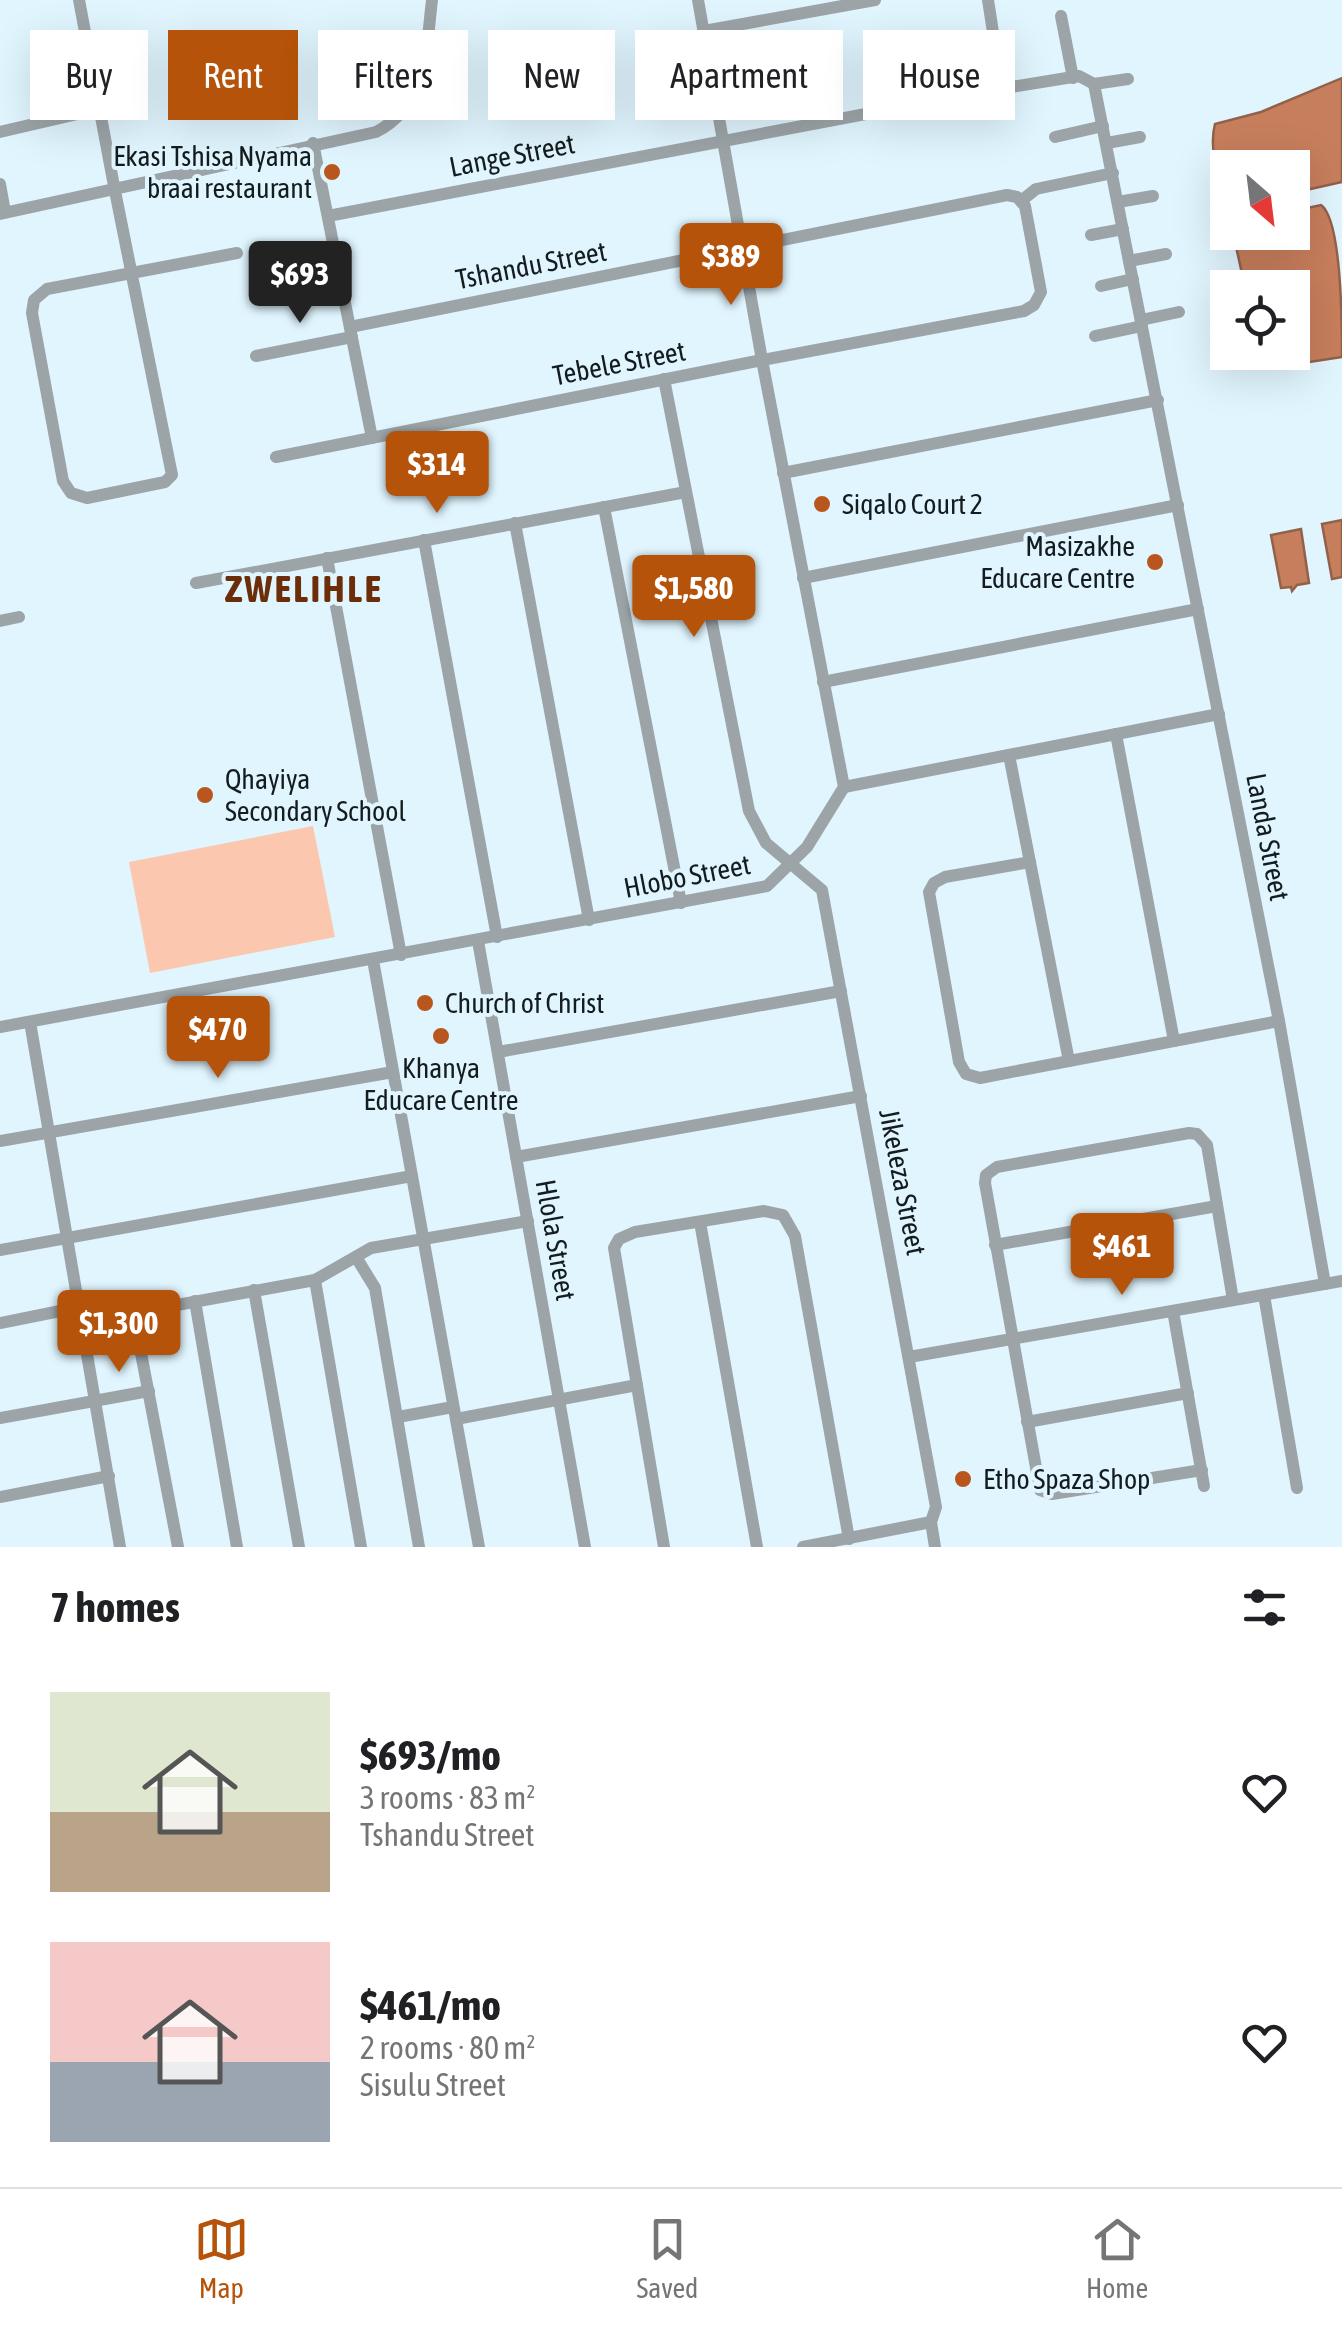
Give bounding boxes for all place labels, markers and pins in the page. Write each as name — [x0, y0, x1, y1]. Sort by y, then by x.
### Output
place label: Ekasi Tshisa Nyama braai restaurant — [113, 140, 312, 204]
marker: Ekasi Tshisa Nyama braai restaurant — [321, 161, 343, 183]
pin: $389 — [672, 223, 790, 308]
pin: $693 — [241, 241, 359, 326]
pin: $314 — [378, 431, 496, 516]
place label: Siqalo Court 2 — [842, 488, 983, 520]
marker: Siqalo Court 2 — [811, 493, 833, 515]
place label: Masizakhe Educare Centre — [980, 530, 1135, 594]
marker: Masizakhe Educare Centre — [1144, 551, 1166, 573]
pin: $1,580 — [613, 555, 775, 640]
place label: Qhayiya Secondary School — [225, 763, 406, 827]
marker: Qhayiya Secondary School — [194, 784, 216, 806]
place label: Church of Christ — [445, 987, 604, 1019]
marker: Church of Christ — [414, 992, 436, 1014]
pin: $470 — [159, 996, 277, 1081]
marker: Khanya Educare Centre — [430, 1025, 452, 1047]
place label: Khanya Educare Centre — [364, 1052, 518, 1116]
pin: $461 — [1063, 1213, 1181, 1298]
pin: $1,300 — [38, 1290, 200, 1375]
place label: Etho Spaza Shop — [983, 1463, 1150, 1495]
marker: Etho Spaza Shop — [952, 1468, 974, 1490]

